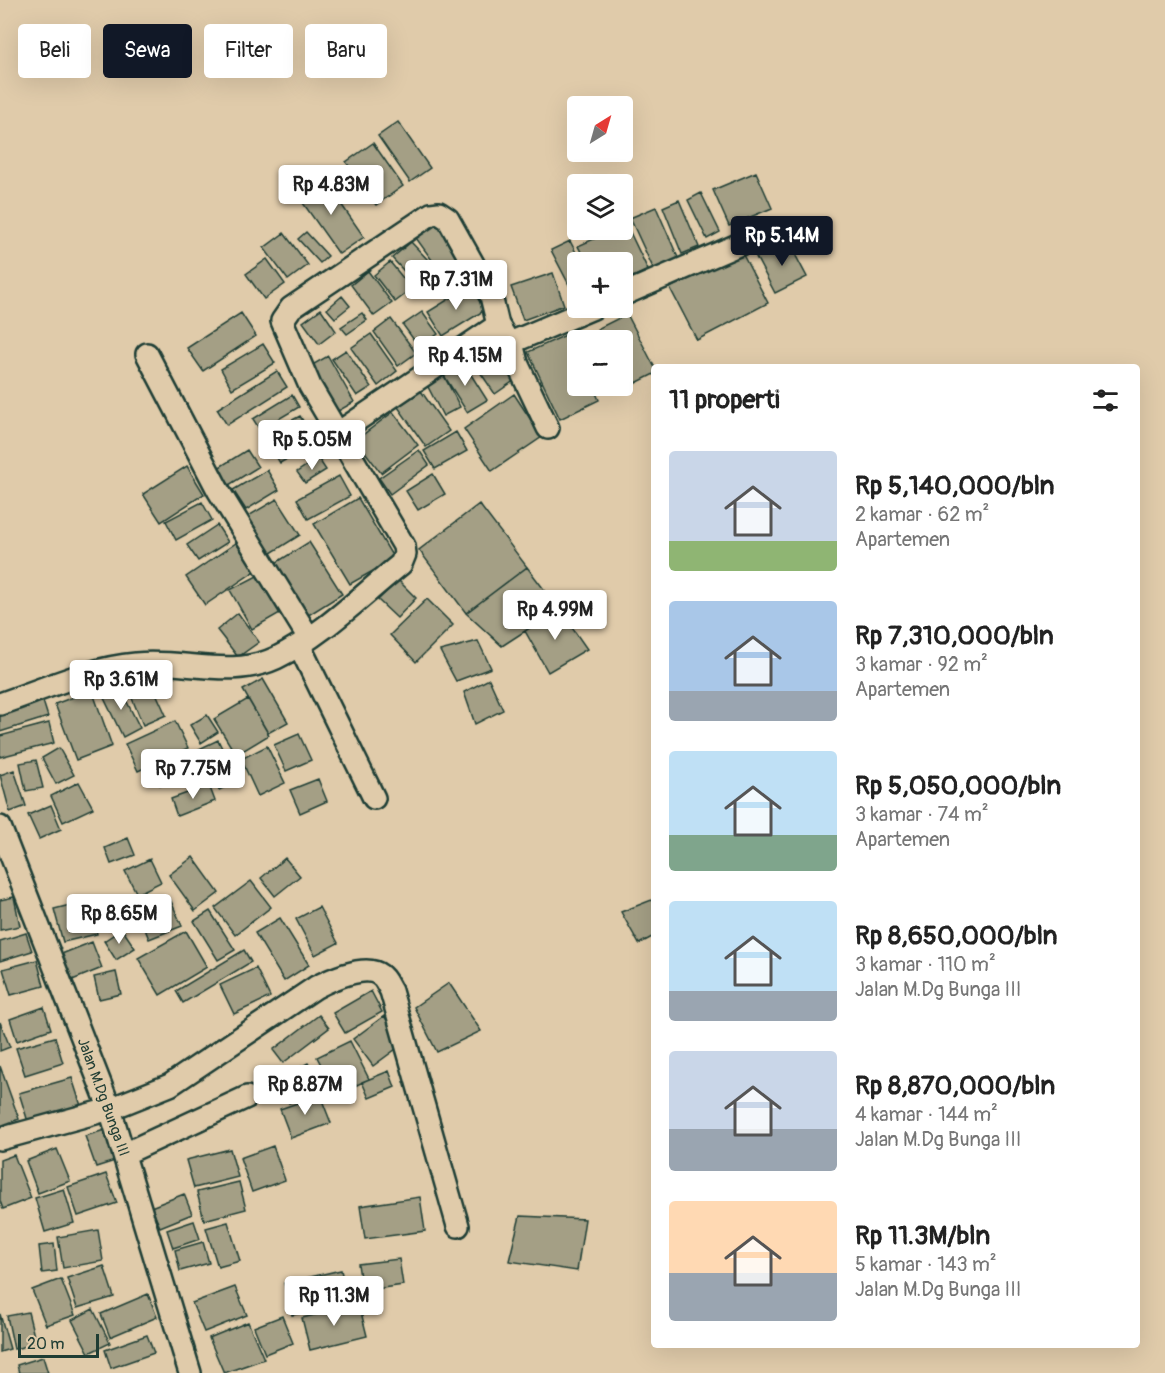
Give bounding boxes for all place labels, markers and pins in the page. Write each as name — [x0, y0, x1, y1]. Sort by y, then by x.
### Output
pin: Rp 4.83M — [269, 165, 393, 216]
pin: Rp 5.14M — [720, 216, 844, 267]
pin: Rp 7.31M — [394, 260, 518, 311]
pin: Rp 4.15M — [403, 336, 527, 387]
pin: Rp 5.05M — [250, 420, 374, 471]
pin: Rp 4.99M — [493, 590, 617, 641]
pin: Rp 3.61M — [59, 660, 183, 711]
pin: Rp 7.75M — [131, 749, 255, 800]
pin: Rp 8.65M — [57, 894, 181, 945]
pin: Rp 8.87M — [243, 1065, 367, 1116]
pin: Rp 11.3M — [272, 1276, 396, 1327]

